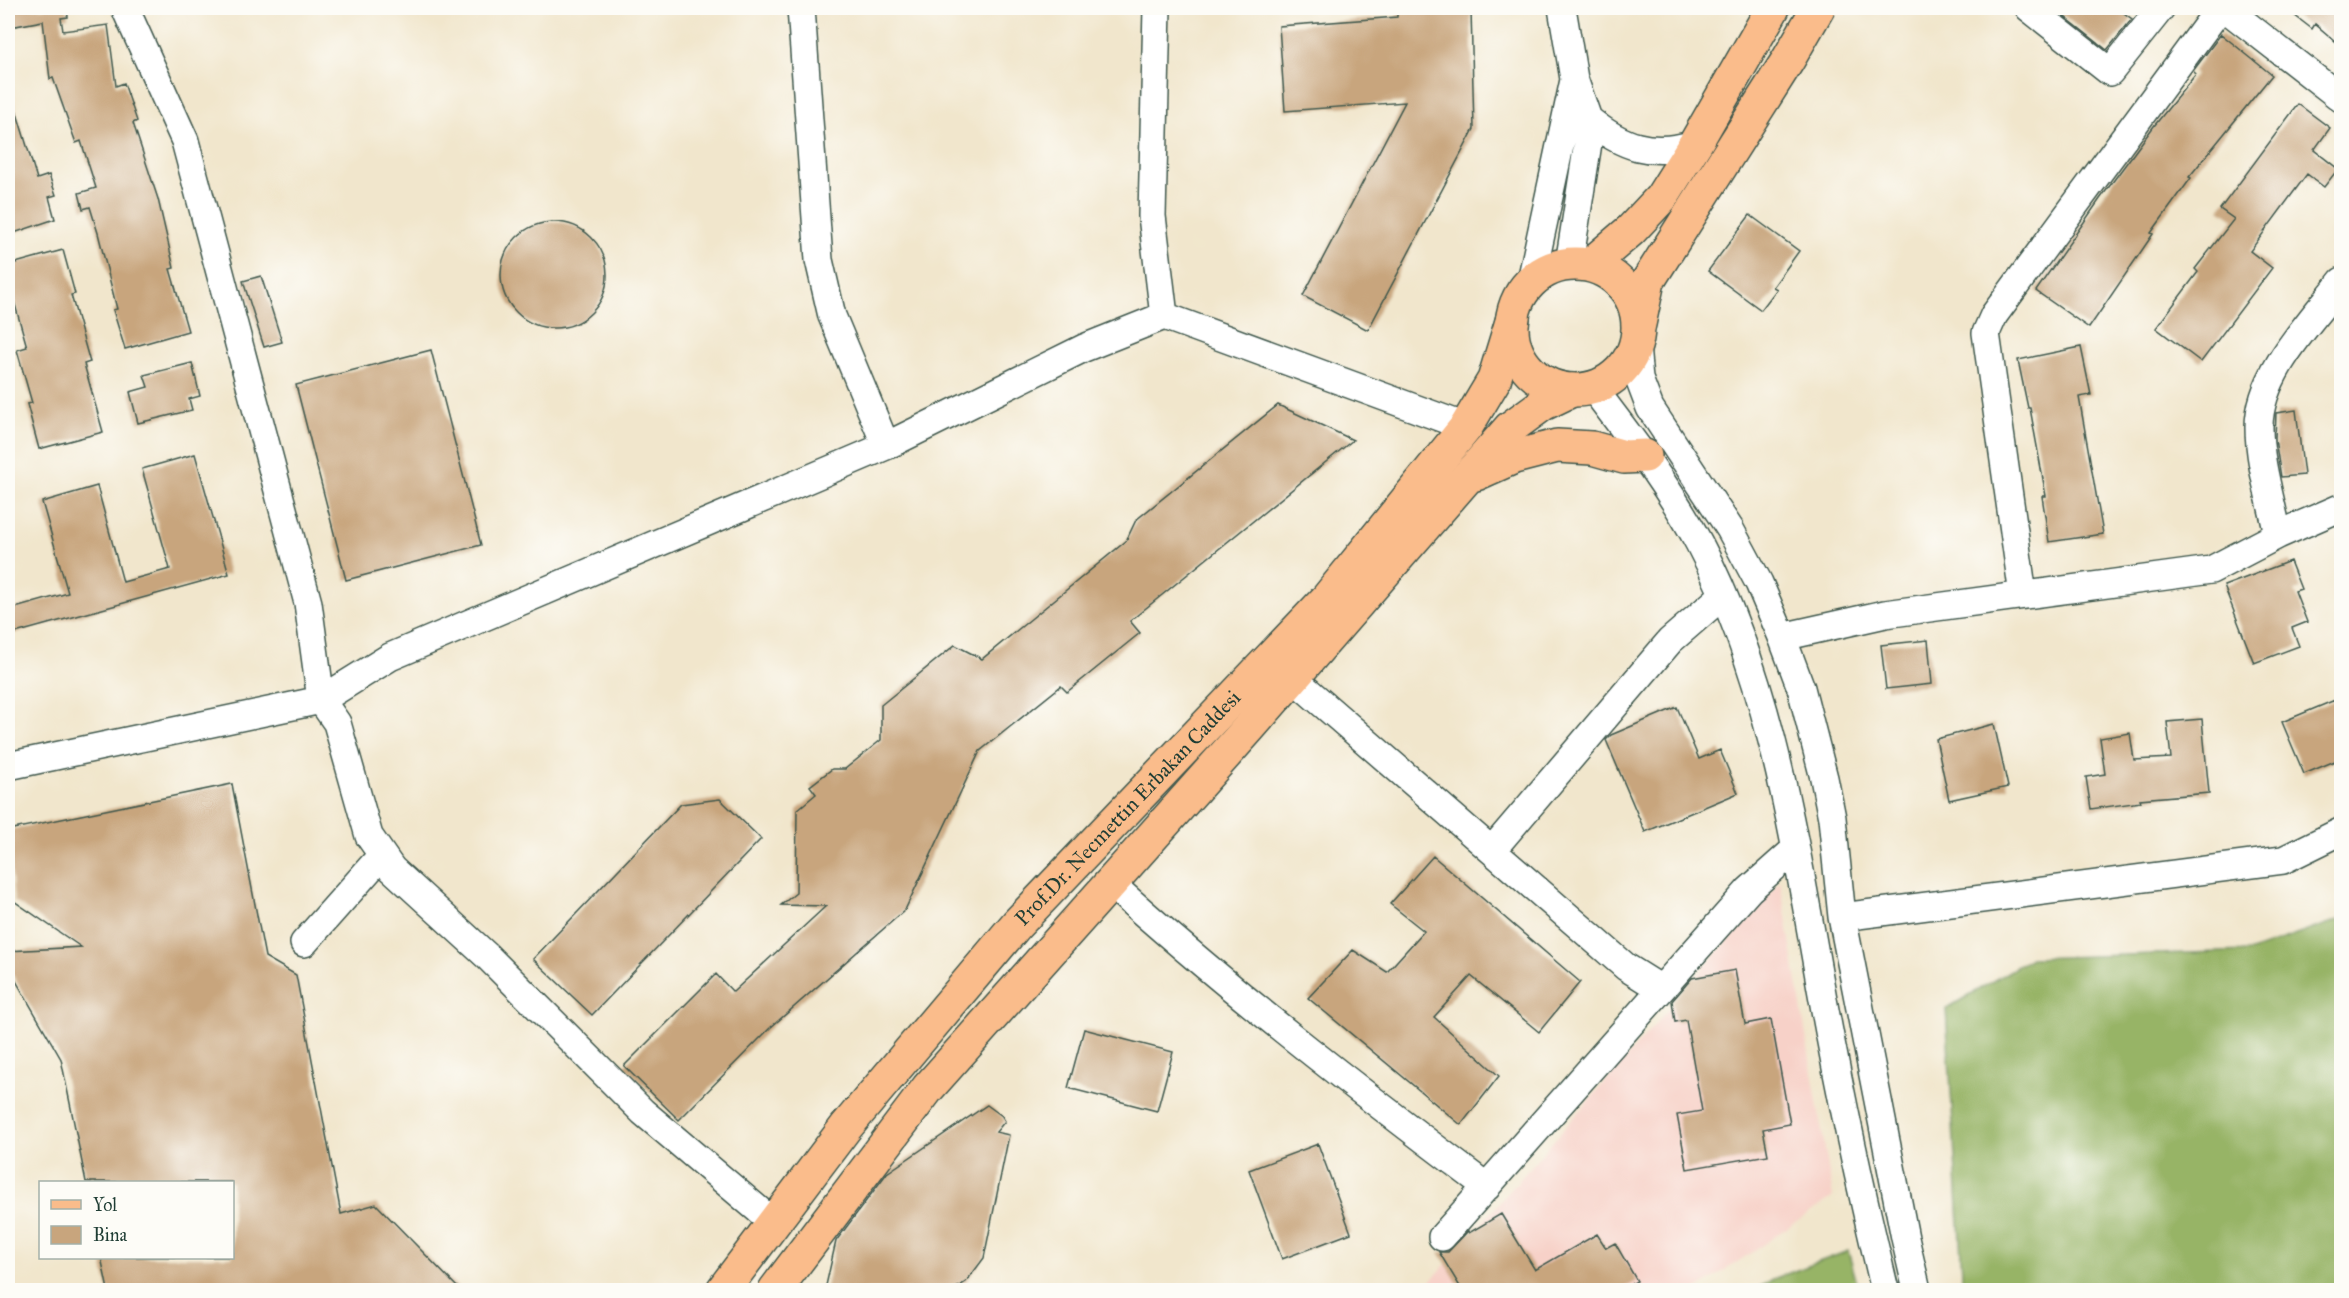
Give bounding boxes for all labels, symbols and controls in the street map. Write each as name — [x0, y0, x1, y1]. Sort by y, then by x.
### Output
street label: Prof.Dr. Necmettin Erbakan Caddesi — [1009, 685, 1246, 931]
legend — [39, 1181, 234, 1259]
text: Yol — [93, 1194, 117, 1216]
text: Bina — [93, 1224, 128, 1246]

